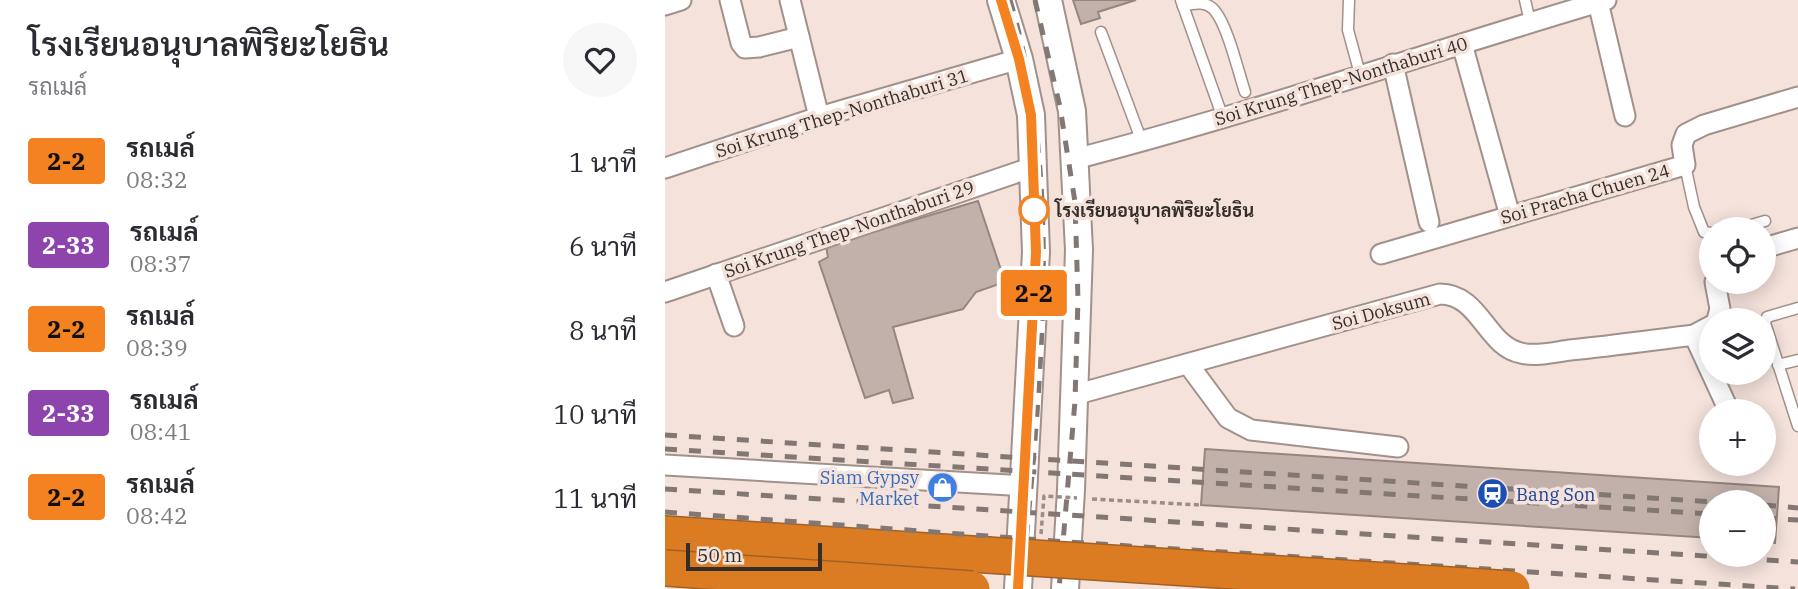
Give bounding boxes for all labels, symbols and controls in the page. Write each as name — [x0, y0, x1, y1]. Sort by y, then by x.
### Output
text: โรงเรียนอนุบาลพิริยะโยธิน — [28, 22, 389, 65]
button: heart — [563, 23, 637, 97]
street label: Soi Krung Thep-Nonthaburi 40 — [1212, 32, 1470, 130]
street label: Soi Krung Thep-Nonthaburi 31 — [713, 64, 971, 162]
text: รถเมล์ — [28, 71, 87, 101]
text: รถเมล์ — [126, 130, 195, 164]
text: 2-2 — [47, 145, 86, 177]
text: 1 นาที — [569, 145, 637, 179]
street label: Soi Pracha Chuen 24 — [1498, 159, 1672, 229]
text: 08:32 — [126, 164, 188, 194]
street label: Soi Krung Thep-Nonthaburi 29 — [721, 175, 977, 283]
marker: โรงเรียนอนุบาลพิริยะโยธิน — [1019, 195, 1049, 225]
place label: โรงเรียนอนุบาลพิริยะโยธิน — [1054, 198, 1254, 225]
text: รถเมล์ — [130, 214, 199, 248]
map controls — [1699, 217, 1776, 567]
button: locate — [1699, 217, 1776, 294]
text: 2-33 — [42, 229, 95, 261]
text: 6 นาที — [569, 229, 637, 263]
text: 08:37 — [130, 248, 192, 278]
line badge: 2-2 — [994, 270, 1074, 316]
text: 2-2 — [1015, 277, 1053, 309]
street label: Soi Doksum — [1329, 287, 1433, 335]
text: รถเมล์ — [126, 298, 195, 332]
button: layers — [1699, 308, 1776, 385]
text: 2-2 — [47, 313, 86, 345]
text: 8 นาที — [569, 313, 637, 347]
text: 08:39 — [126, 332, 188, 362]
text: รถเมล์ — [130, 382, 199, 416]
text: 2-33 — [42, 397, 95, 429]
text: 10 นาที — [554, 397, 637, 431]
button: + — [1699, 399, 1776, 476]
text: 08:41 — [130, 416, 192, 446]
text: รถเมล์ — [126, 466, 195, 500]
place label: Siam Gypsy Market — [820, 466, 919, 510]
shop icon: Siam Gypsy Market — [925, 470, 959, 504]
station icon: Bang Son — [1476, 477, 1510, 511]
text: 2-2 — [47, 481, 86, 513]
text: 11 นาที — [554, 481, 637, 515]
place label: Bang Son — [1516, 483, 1596, 506]
button: − — [1699, 490, 1776, 567]
text: 08:42 — [126, 500, 188, 530]
scale bar — [686, 540, 823, 572]
text: 50 m — [697, 543, 742, 567]

